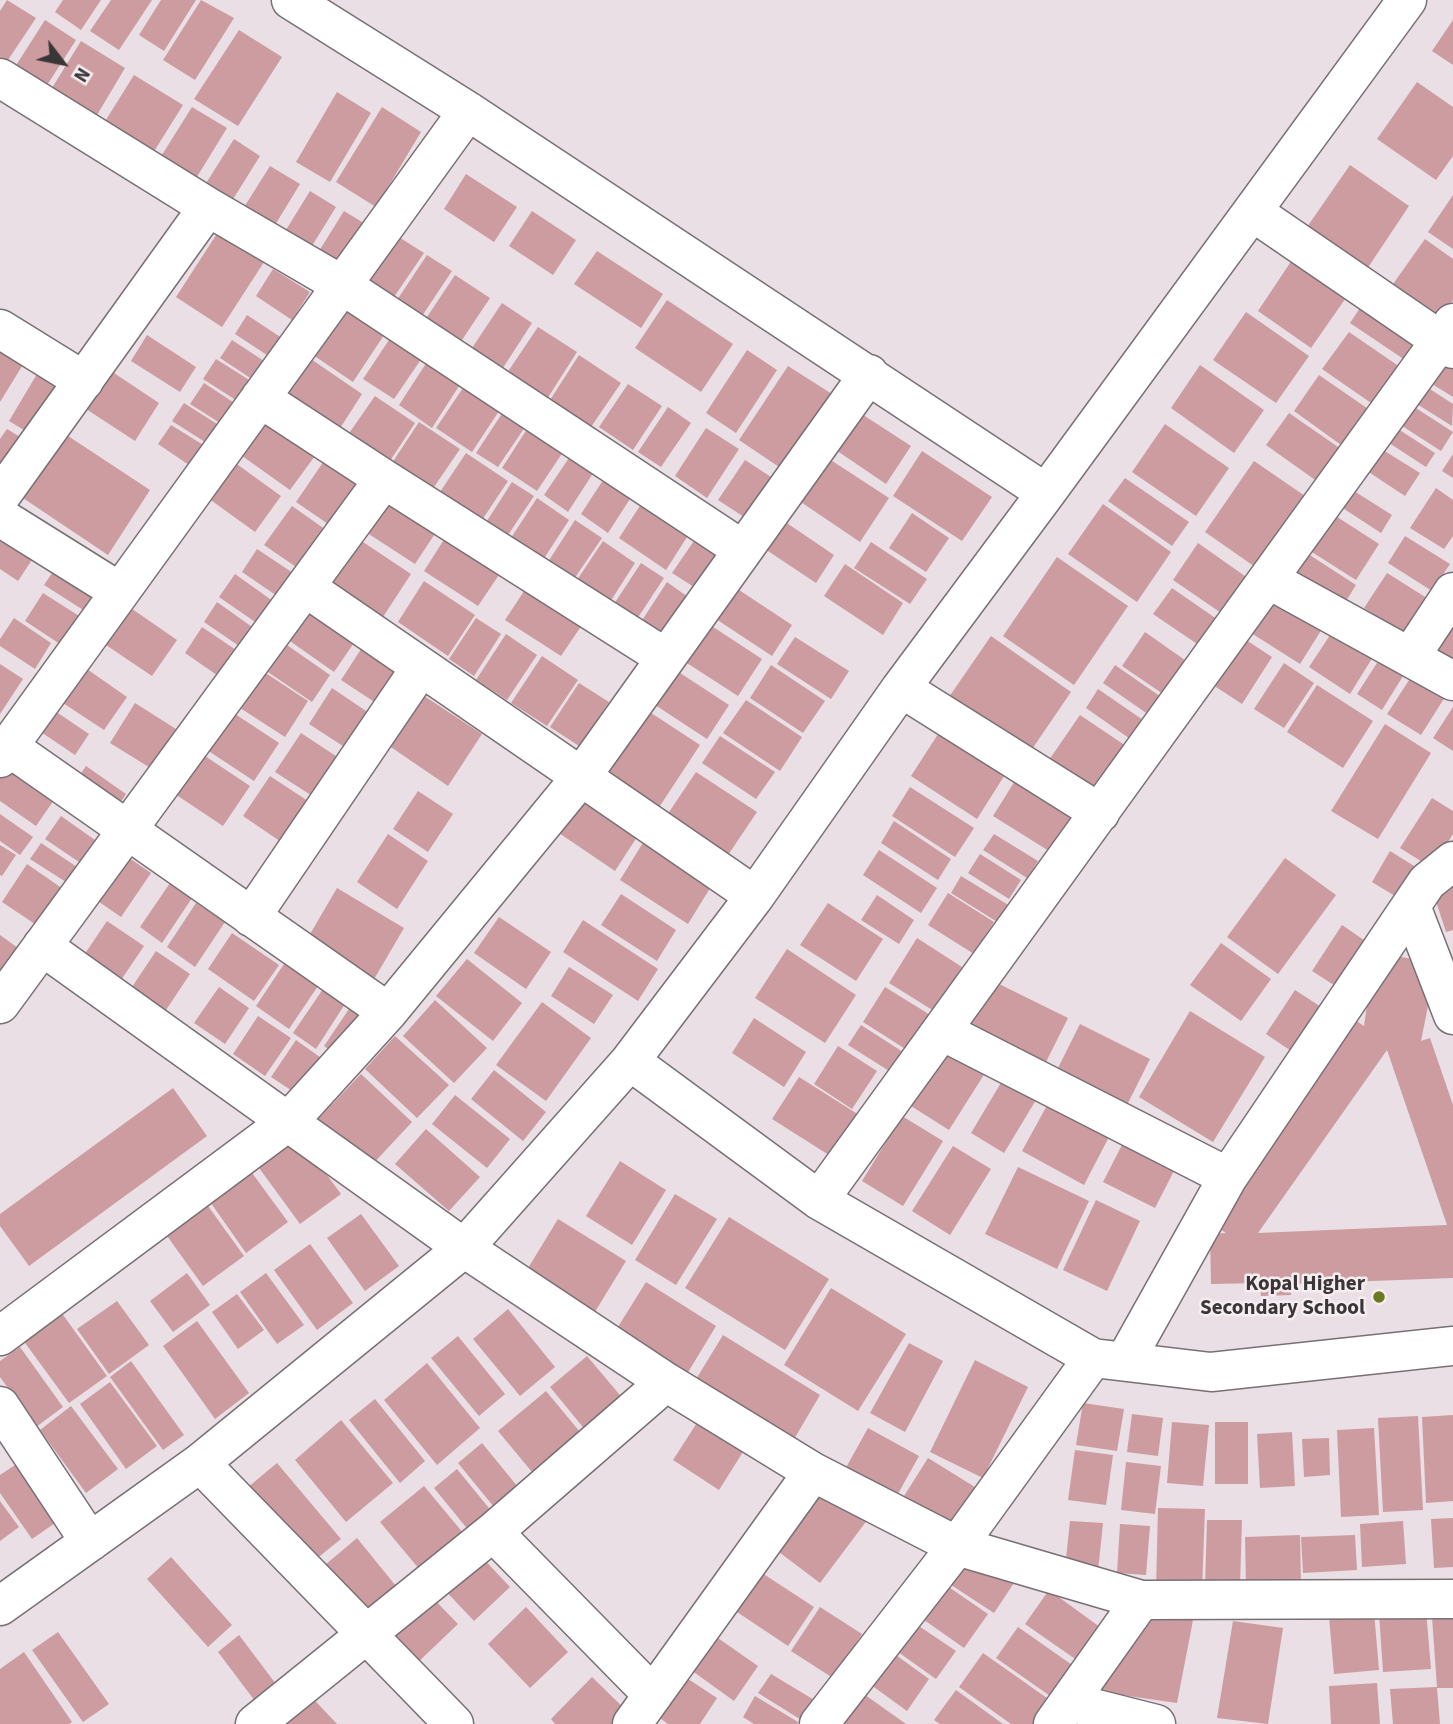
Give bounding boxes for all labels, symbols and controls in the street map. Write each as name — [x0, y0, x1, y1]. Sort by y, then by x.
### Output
north arrow — [28, 28, 98, 98]
text: N — [66, 62, 96, 87]
place label: Kopal Higher Secondary School — [1200, 1272, 1365, 1322]
marker: Kopal Higher Secondary School — [1371, 1289, 1387, 1305]

